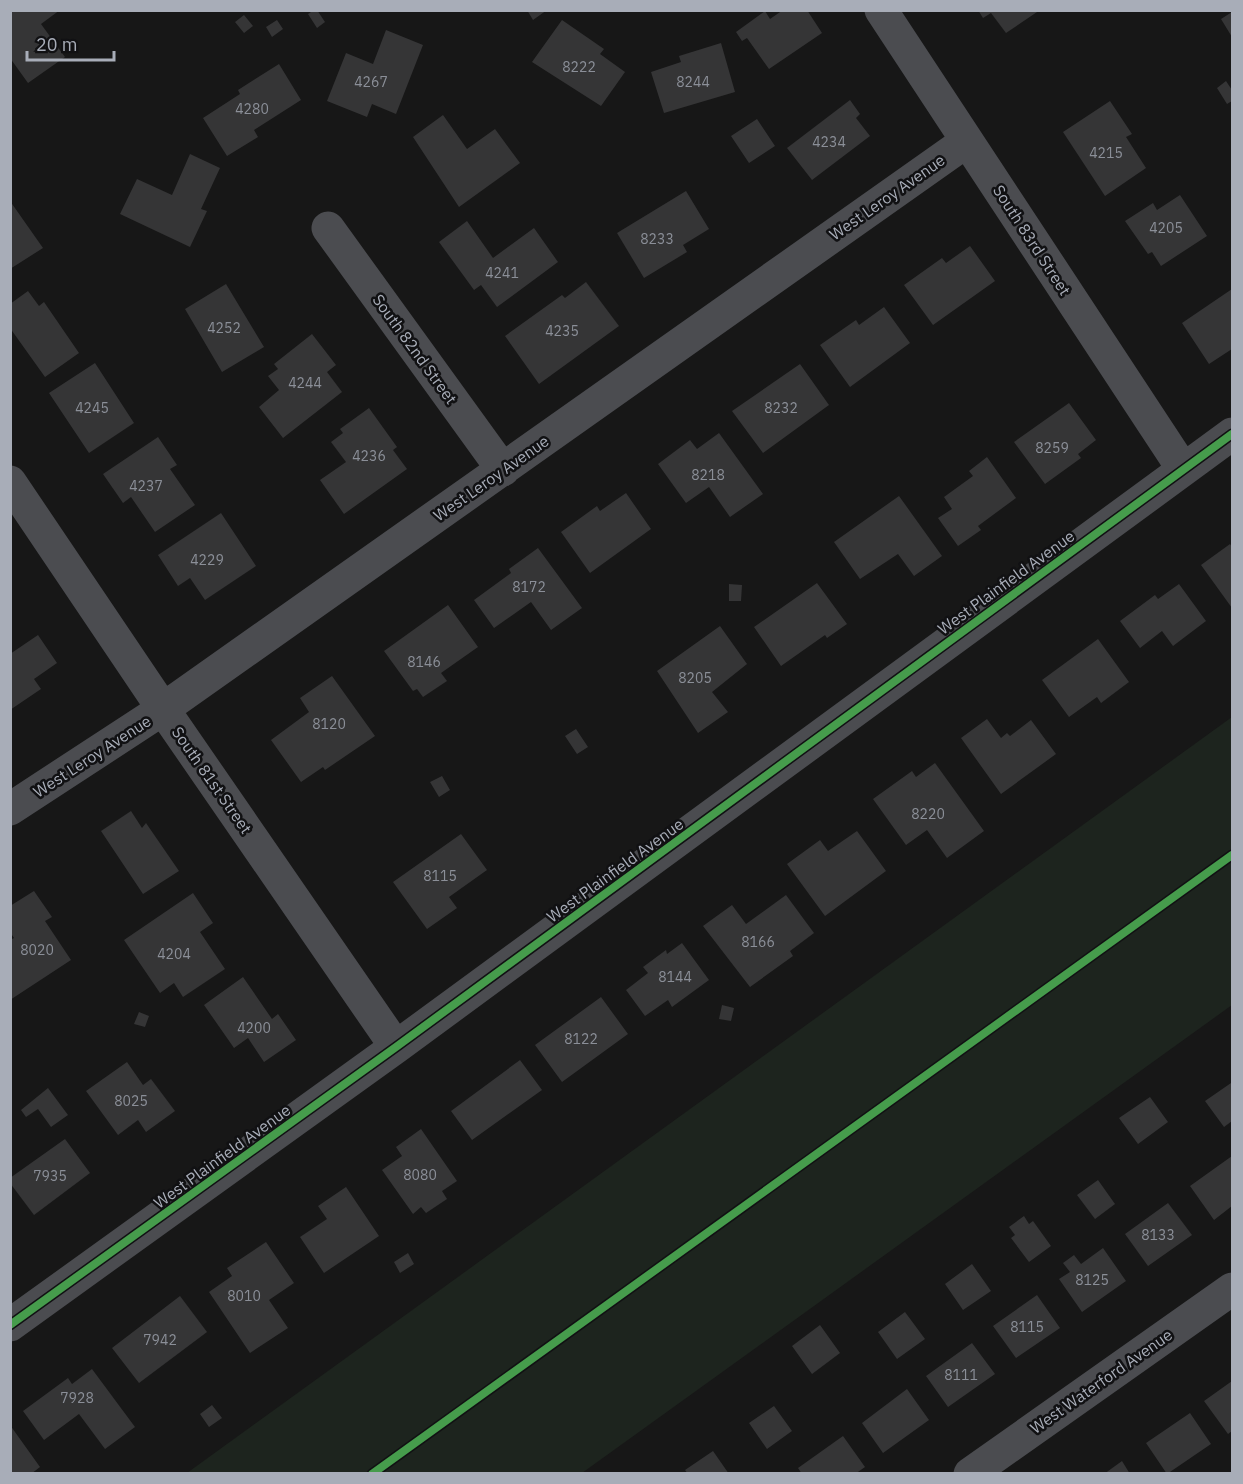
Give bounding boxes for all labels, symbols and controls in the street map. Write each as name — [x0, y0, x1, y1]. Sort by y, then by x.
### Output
scale bar — [27, 24, 114, 62]
text: 20 m — [36, 33, 78, 56]
house number: 8222 — [562, 58, 596, 76]
house number: 4267 — [354, 73, 388, 91]
house number: 8244 — [676, 73, 710, 91]
house number: 4280 — [235, 100, 269, 118]
house number: 4234 — [812, 133, 846, 151]
house number: 4215 — [1089, 144, 1123, 162]
street label: West Leroy Avenue — [825, 150, 949, 244]
street label: South 83rd Street — [989, 181, 1075, 299]
house number: 4205 — [1149, 219, 1183, 237]
house number: 8233 — [640, 230, 674, 248]
house number: 4241 — [485, 264, 519, 282]
street label: South 82nd Street — [368, 290, 462, 408]
house number: 4252 — [207, 319, 241, 337]
house number: 4235 — [545, 322, 579, 340]
house number: 4244 — [288, 374, 322, 392]
house number: 4245 — [75, 399, 109, 417]
house number: 8232 — [764, 399, 798, 417]
street label: West Leroy Avenue — [429, 431, 553, 525]
house number: 8259 — [1035, 439, 1069, 457]
house number: 4236 — [352, 447, 386, 465]
house number: 8218 — [691, 466, 725, 484]
house number: 4237 — [129, 477, 163, 495]
street label: West Plainfield Avenue — [934, 526, 1078, 638]
house number: 4229 — [190, 551, 224, 569]
house number: 8172 — [512, 578, 546, 596]
house number: 8146 — [407, 653, 441, 671]
house number: 8205 — [678, 669, 712, 687]
street label: West Leroy Avenue — [29, 710, 155, 802]
house number: 8120 — [312, 715, 346, 733]
street label: South 81st Street — [168, 723, 256, 837]
house number: 8220 — [911, 805, 945, 823]
street label: West Plainfield Avenue — [543, 814, 687, 926]
house number: 8115 — [423, 867, 457, 885]
house number: 8166 — [741, 933, 775, 951]
house number: 8020 — [20, 941, 54, 959]
house number: 4204 — [157, 945, 191, 963]
house number: 8144 — [658, 968, 692, 986]
house number: 4200 — [237, 1019, 271, 1037]
house number: 8122 — [564, 1030, 598, 1048]
house number: 8025 — [114, 1092, 148, 1110]
street label: West Plainfield Avenue — [150, 1100, 294, 1212]
house number: 8080 — [403, 1166, 437, 1184]
house number: 7935 — [33, 1167, 67, 1185]
house number: 8133 — [1141, 1226, 1175, 1244]
house number: 8125 — [1075, 1271, 1109, 1289]
house number: 8010 — [227, 1287, 261, 1305]
house number: 8115 — [1010, 1318, 1044, 1336]
street label: West Waterford Avenue — [1026, 1324, 1176, 1438]
house number: 7942 — [143, 1331, 177, 1349]
house number: 8111 — [944, 1366, 978, 1384]
house number: 7928 — [60, 1389, 94, 1407]

